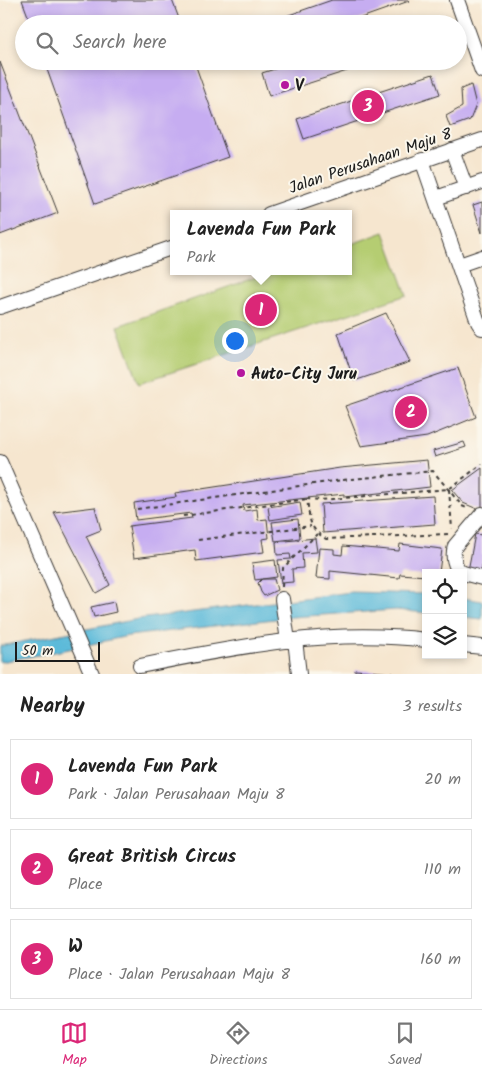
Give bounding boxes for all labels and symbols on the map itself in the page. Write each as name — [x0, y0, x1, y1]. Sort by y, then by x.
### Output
place label: V — [295, 74, 305, 99]
marker: V — [279, 79, 291, 91]
pin: 3 — [352, 87, 384, 125]
street label: Jalan Perusahaan Maju 8 — [286, 122, 456, 201]
pin: 1 — [245, 291, 277, 329]
your location — [222, 328, 248, 354]
place label: Auto-City Juru — [251, 362, 357, 387]
marker: Auto-City Juru — [235, 367, 247, 379]
pin: 2 — [395, 393, 427, 431]
scale bar — [15, 639, 100, 662]

